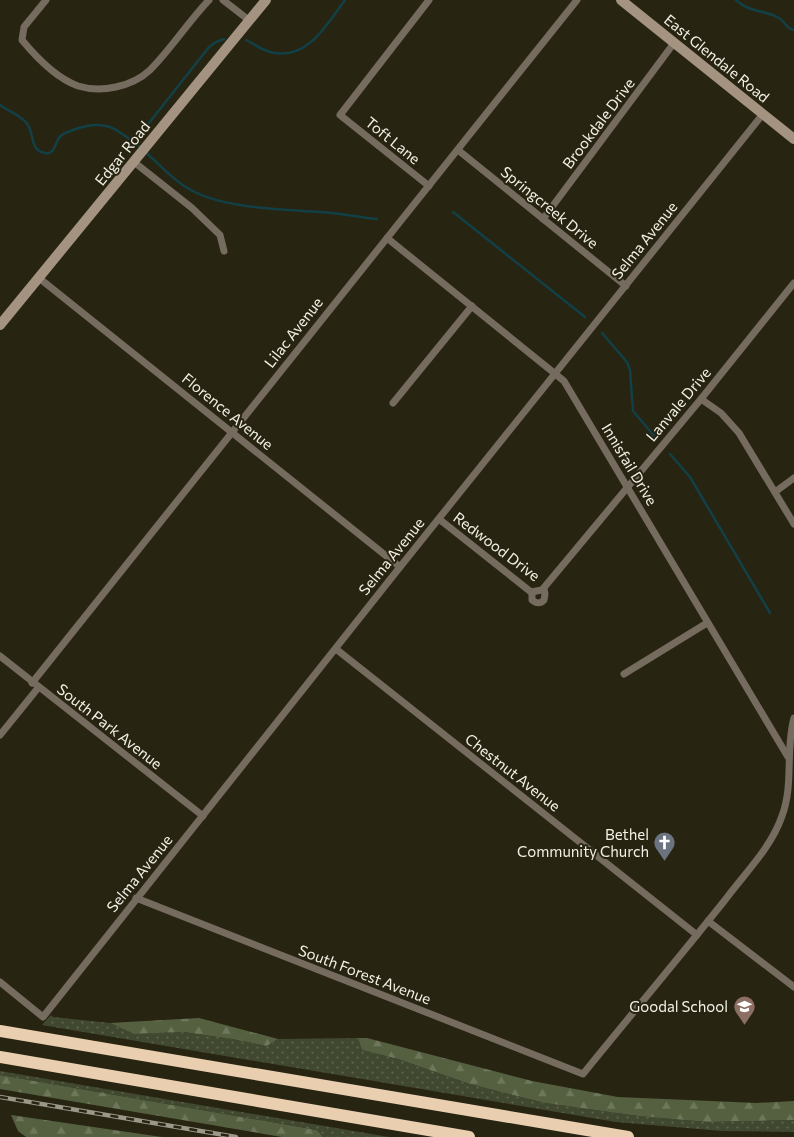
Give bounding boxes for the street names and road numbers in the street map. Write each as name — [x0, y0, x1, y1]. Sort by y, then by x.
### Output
street label: East Glendale Road — [661, 10, 773, 106]
street label: Brookdale Drive — [558, 74, 638, 172]
street label: Toft Lane — [362, 112, 424, 168]
street label: Edgar Road — [91, 117, 153, 189]
street label: Springcreek Drive — [498, 162, 602, 252]
street label: Selma Avenue — [607, 198, 681, 282]
street label: Lilac Avenue — [260, 293, 326, 371]
street label: Lanvale Drive — [642, 363, 714, 445]
street label: Florence Avenue — [179, 369, 277, 453]
street label: Innisfail Drive — [598, 420, 662, 508]
street label: Redwood Drive — [450, 508, 544, 584]
street label: Selma Avenue — [354, 514, 428, 598]
street label: South Park Avenue — [54, 680, 166, 773]
street label: Chestnut Avenue — [462, 729, 564, 815]
street label: Selma Avenue — [102, 831, 176, 915]
street label: South Forest Avenue — [296, 940, 434, 1008]

